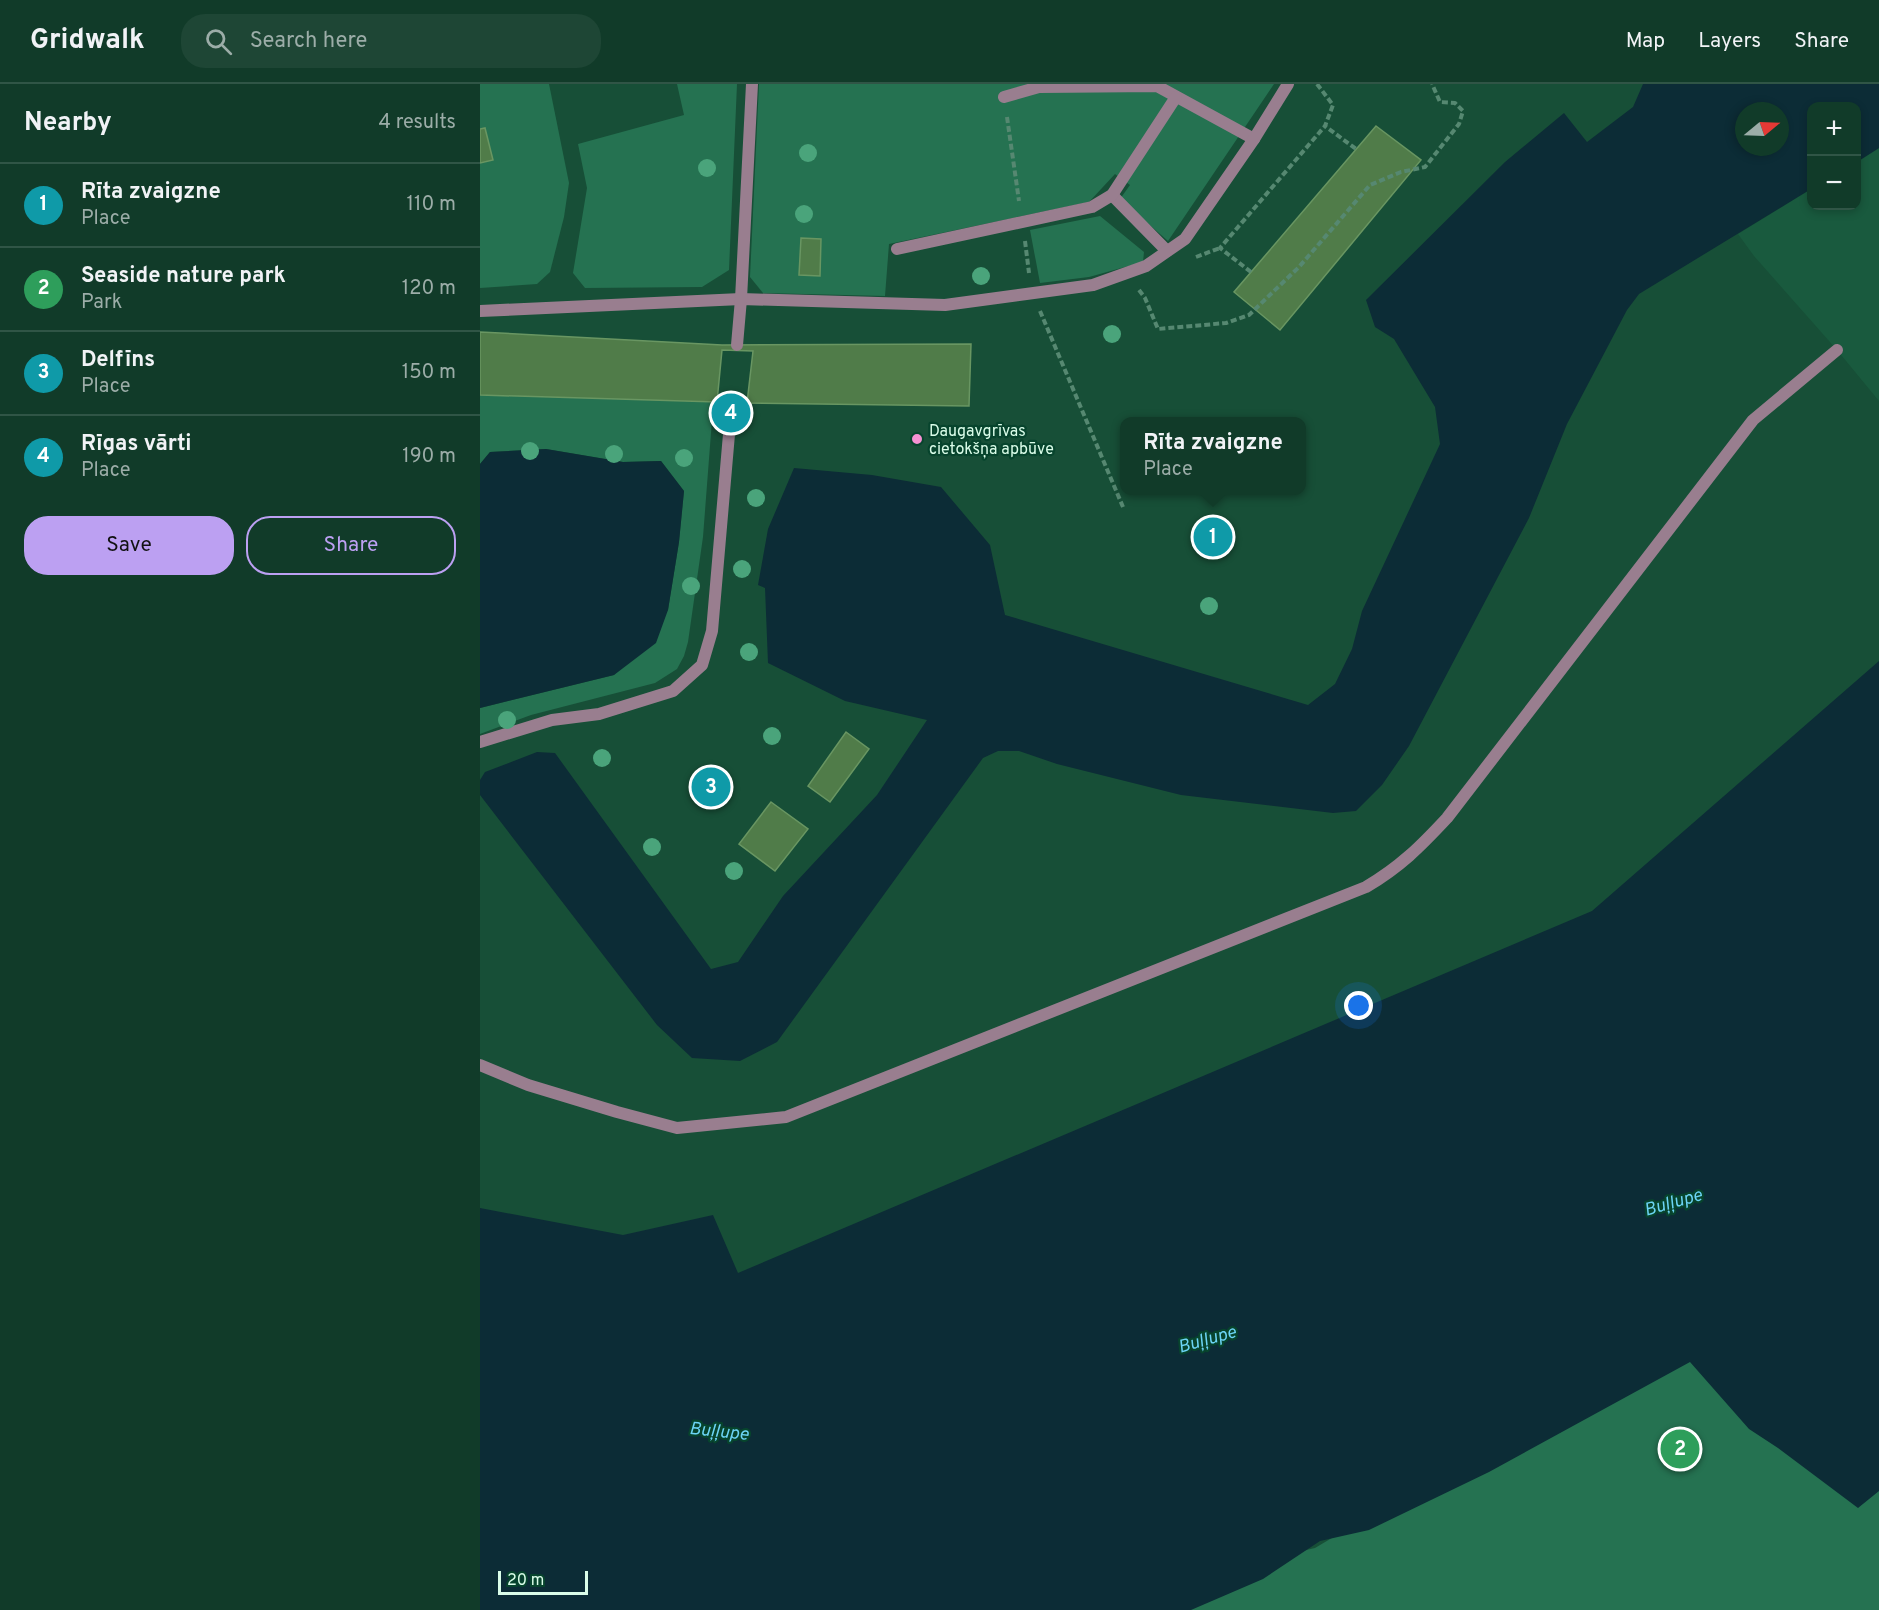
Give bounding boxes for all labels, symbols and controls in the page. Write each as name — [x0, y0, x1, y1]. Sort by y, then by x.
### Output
search box — [181, 14, 601, 68]
text: Gridwalk — [30, 23, 145, 59]
icon: search — [202, 25, 235, 58]
text: Search here — [250, 28, 367, 55]
text: Map — [1626, 28, 1665, 55]
text: Layers — [1698, 28, 1761, 55]
text: Share — [1794, 28, 1849, 55]
north arrow — [1735, 102, 1789, 156]
map controls — [1807, 102, 1861, 210]
button: + — [1807, 102, 1861, 156]
text: Nearby — [24, 107, 112, 140]
text: 4 results — [379, 110, 456, 136]
button: − — [1807, 156, 1861, 210]
text: Rīta zvaigzne — [81, 179, 221, 206]
text: 1 — [40, 192, 48, 218]
text: 110 m — [407, 192, 456, 218]
text: Place — [81, 206, 131, 232]
text: Seaside nature park — [81, 263, 286, 290]
text: 2 — [37, 276, 50, 302]
text: 120 m — [402, 276, 456, 302]
text: Park — [81, 290, 122, 316]
text: Delfīns — [81, 347, 155, 374]
text: 3 — [38, 360, 50, 386]
text: 150 m — [402, 360, 456, 386]
text: Place — [81, 374, 131, 400]
pin: 4 — [712, 390, 750, 436]
popup — [1120, 417, 1306, 495]
place label: Daugavgrīvas cietokšņa apbūve — [929, 422, 1054, 460]
text: Rīta zvaigzne — [1143, 430, 1283, 457]
text: Rīgas vārti — [81, 431, 192, 458]
marker: Daugavgrīvas cietokšņa apbūve — [910, 432, 924, 446]
text: 4 — [37, 444, 50, 470]
text: 190 m — [402, 444, 456, 470]
text: Place — [1143, 457, 1193, 483]
text: Place — [81, 458, 131, 484]
pin: 1 — [1194, 514, 1232, 560]
button: Save — [24, 516, 234, 575]
button: Share — [246, 516, 456, 575]
pin: 3 — [692, 764, 730, 810]
your location — [1344, 991, 1373, 1020]
water label: Buļļupe — [1642, 1184, 1706, 1223]
water label: Buļļupe — [1176, 1321, 1240, 1360]
water label: Buļļupe — [688, 1418, 750, 1447]
pin: 2 — [1660, 1426, 1700, 1472]
scale bar — [498, 1568, 588, 1596]
text: 20 m — [507, 1571, 544, 1591]

